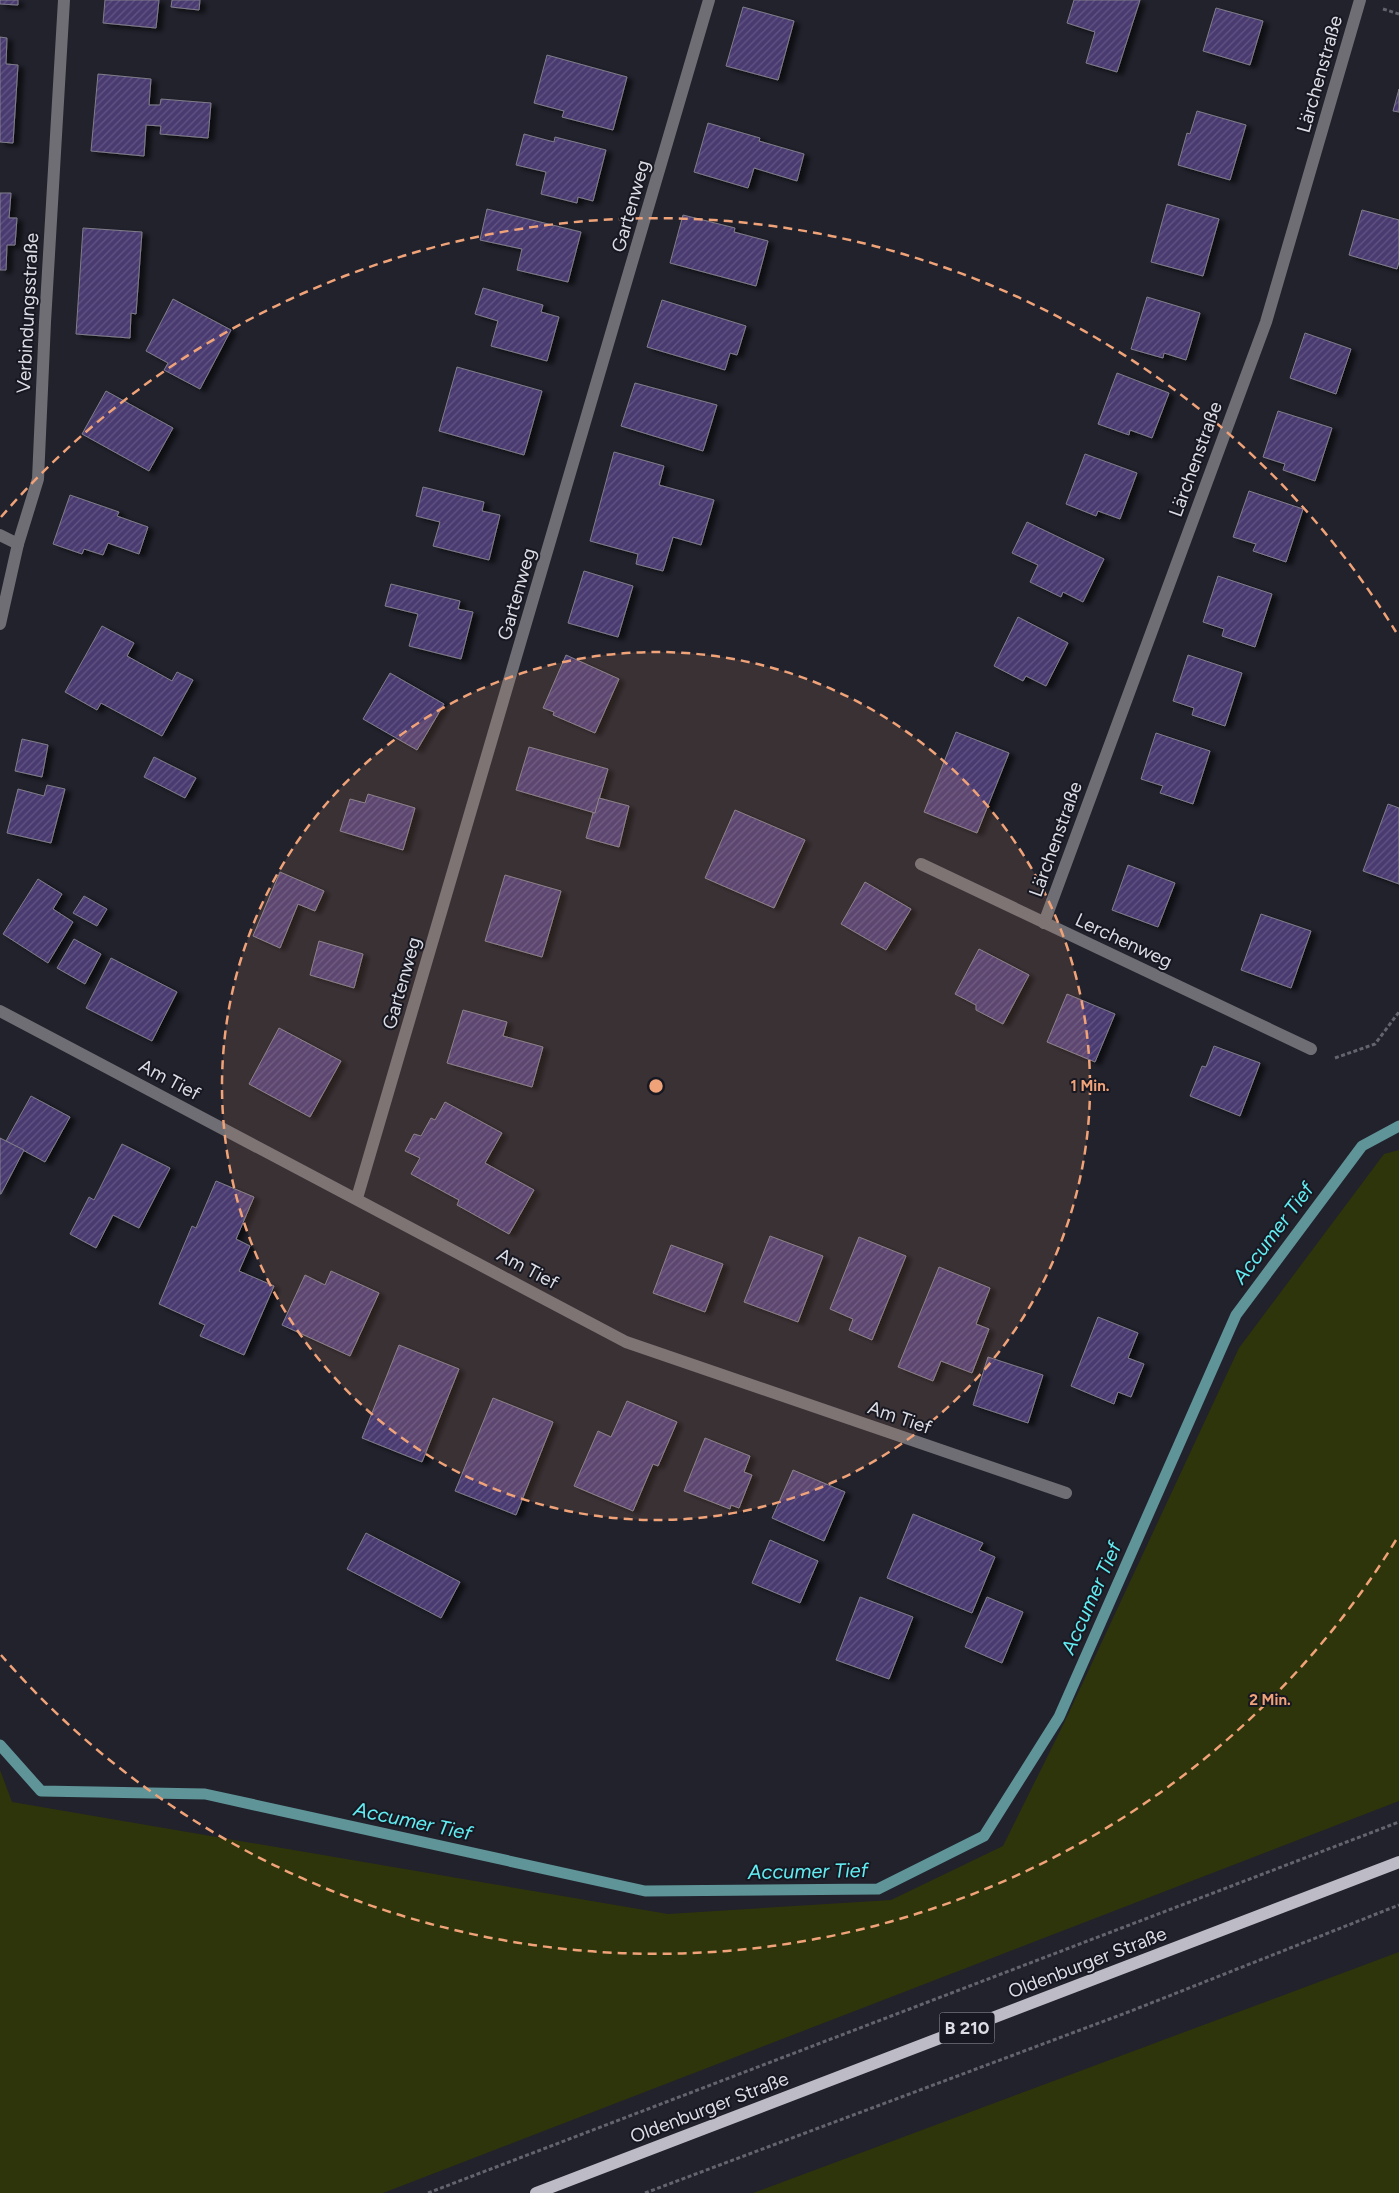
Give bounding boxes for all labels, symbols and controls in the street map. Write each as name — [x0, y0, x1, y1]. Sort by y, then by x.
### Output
street label: Lärchenstraße — [1292, 13, 1347, 136]
street label: Gartenweg — [606, 157, 655, 255]
street label: Verbindungsstraße — [12, 232, 43, 394]
street label: Lärchenstraße — [1164, 398, 1227, 520]
street label: Gartenweg — [492, 545, 541, 643]
street label: Lärchenstraße — [1024, 778, 1087, 900]
street label: Lerchenweg — [1072, 908, 1176, 973]
street label: Gartenweg — [377, 934, 426, 1032]
street label: Am Tief — [135, 1054, 204, 1105]
centre of rings — [647, 1077, 665, 1095]
text: 1 Min. — [1071, 1077, 1110, 1095]
water label: Accumer Tief — [1227, 1177, 1320, 1289]
street label: Am Tief — [493, 1243, 562, 1294]
street label: Am Tief — [865, 1396, 935, 1439]
water label: Accumer Tief — [1055, 1537, 1127, 1659]
text: 2 Min. — [1249, 1691, 1291, 1709]
water label: Accumer Tief — [351, 1797, 476, 1846]
water label: Accumer Tief — [747, 1858, 870, 1884]
street label: Oldenburger Straße — [1005, 1922, 1170, 2003]
road number: B 210 — [940, 2012, 994, 2044]
street label: Oldenburger Straße — [627, 2067, 792, 2148]

